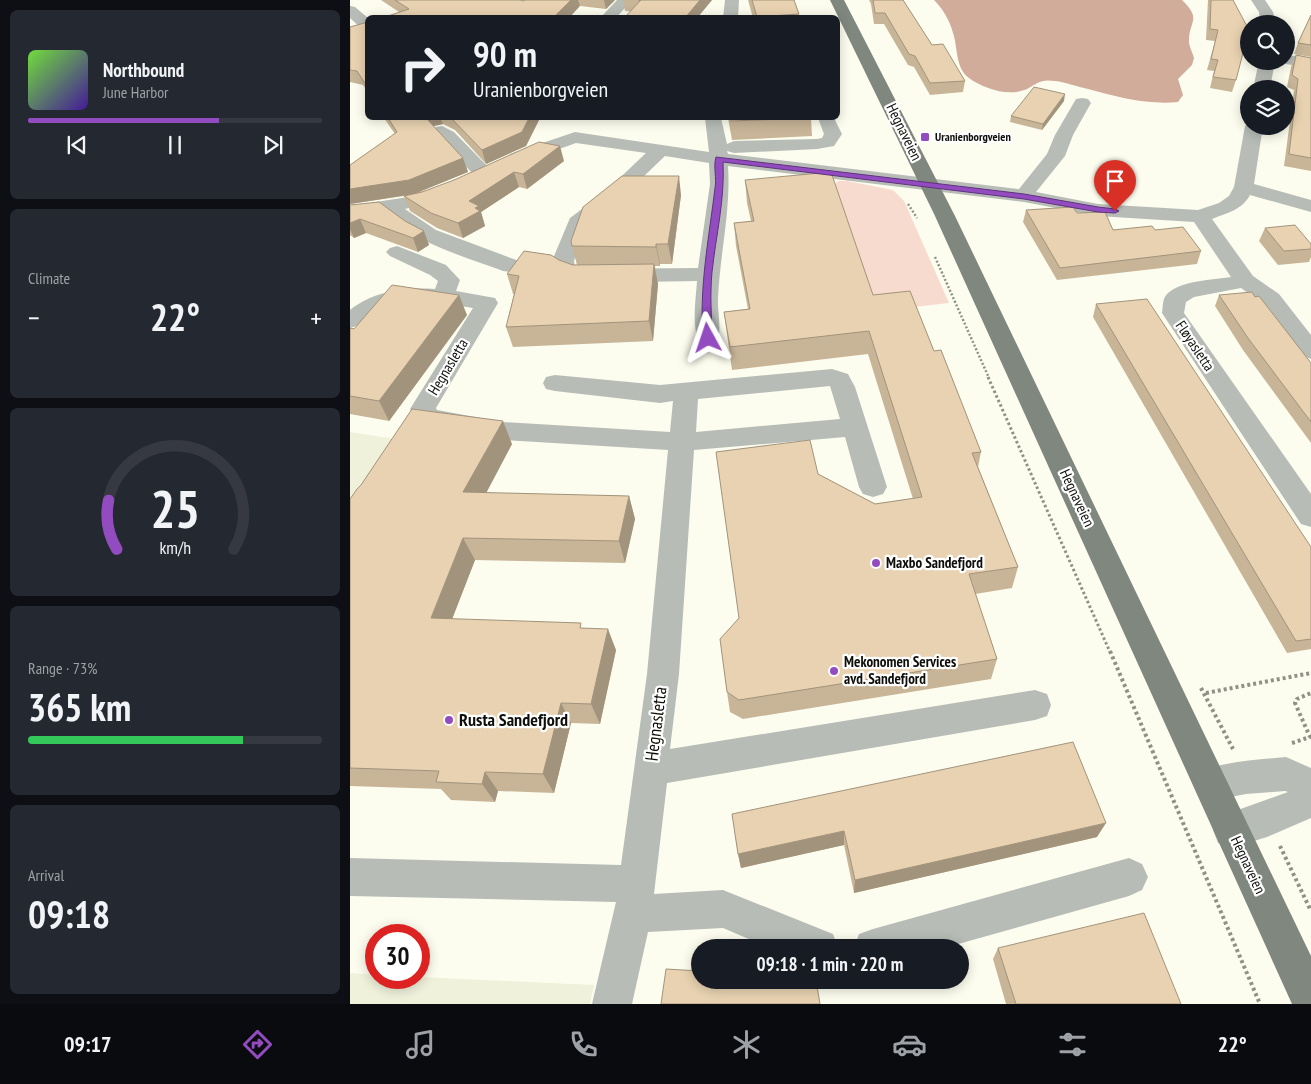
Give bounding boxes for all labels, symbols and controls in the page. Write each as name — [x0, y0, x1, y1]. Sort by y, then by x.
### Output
map controls — [1240, 15, 1295, 135]
button: search — [1240, 15, 1295, 70]
text: 90 m — [473, 31, 537, 77]
icon: right — [390, 35, 455, 100]
text: Northbound — [103, 58, 184, 82]
text: Uranienborgveien — [473, 75, 608, 103]
button: layers — [1240, 80, 1295, 135]
text: June Harbor — [103, 82, 168, 102]
street label: Hegnaveien — [882, 100, 926, 163]
place label: Uranienborgveien — [935, 129, 1011, 144]
icon: previous — [63, 131, 91, 159]
icon: pause — [161, 131, 189, 159]
icon: next — [259, 131, 287, 159]
marker: Uranienborgveien — [919, 131, 931, 143]
pin — [1094, 160, 1136, 211]
icon: arrive — [1101, 167, 1129, 195]
text: Climate — [28, 268, 70, 288]
text: 22° — [150, 292, 200, 341]
text: − — [28, 299, 40, 336]
text: + — [310, 299, 322, 336]
position arrow — [681, 311, 733, 363]
street label: Fløyasletta — [1172, 317, 1219, 375]
street label: Hegnasletta — [423, 335, 472, 398]
street label: Hegnaveien — [1056, 466, 1099, 530]
text: 25 — [150, 475, 200, 542]
text: km/h — [159, 536, 191, 559]
place label: Maxbo Sandefjord — [886, 553, 983, 572]
marker: Maxbo Sandefjord — [870, 557, 882, 569]
place label: Mekonomen Services avd. Sandefjord — [844, 652, 956, 688]
text: Range · 73% — [28, 658, 97, 678]
marker: Mekonomen Services avd. Sandefjord — [828, 665, 840, 677]
text: 365 km — [28, 682, 131, 731]
street label: Hegnasletta — [640, 685, 671, 762]
place label: Rusta Sandefjord — [459, 708, 568, 731]
marker: Rusta Sandefjord — [443, 714, 455, 726]
street label: Hegnaveien — [1227, 833, 1270, 897]
text: Arrival — [28, 865, 64, 885]
text: 09:18 — [28, 889, 110, 938]
speed limit sign: 30 — [365, 924, 430, 989]
text: 09:18 · 1 min · 220 m — [757, 952, 903, 976]
icon: directions — [240, 1027, 275, 1062]
icon: music — [403, 1027, 438, 1062]
icon: phone — [566, 1027, 601, 1062]
icon: climate — [729, 1027, 764, 1062]
icon: car — [892, 1027, 927, 1062]
icon: filters — [1055, 1027, 1090, 1062]
text: 09:17 — [64, 1030, 112, 1058]
text: 22° — [1218, 1030, 1247, 1058]

